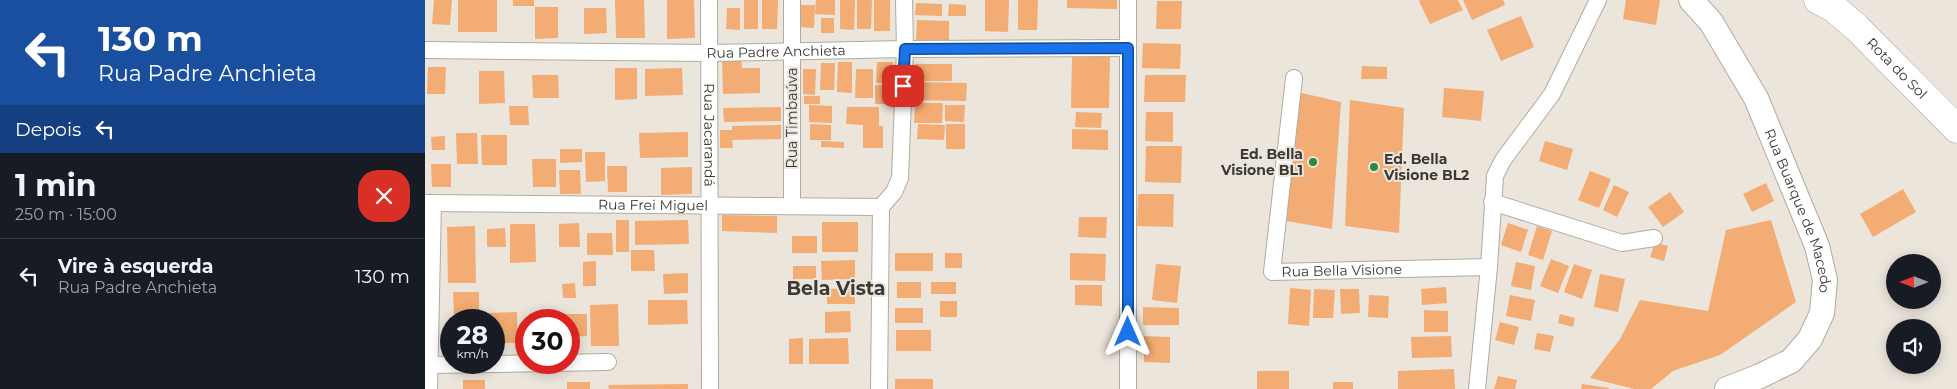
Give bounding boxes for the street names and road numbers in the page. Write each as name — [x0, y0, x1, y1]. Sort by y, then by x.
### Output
street label: Rota do Sol — [1863, 34, 1931, 103]
street label: Rua Padre Anchieta — [706, 41, 846, 62]
street label: Rua Timbaúva — [783, 68, 801, 168]
street label: Rua Jacarandá — [700, 83, 718, 187]
street label: Rua Buarque de Macedo — [1761, 126, 1835, 294]
street label: Rua Frei Miguel — [598, 196, 708, 214]
street label: Rua Bella Visione — [1281, 260, 1402, 281]

